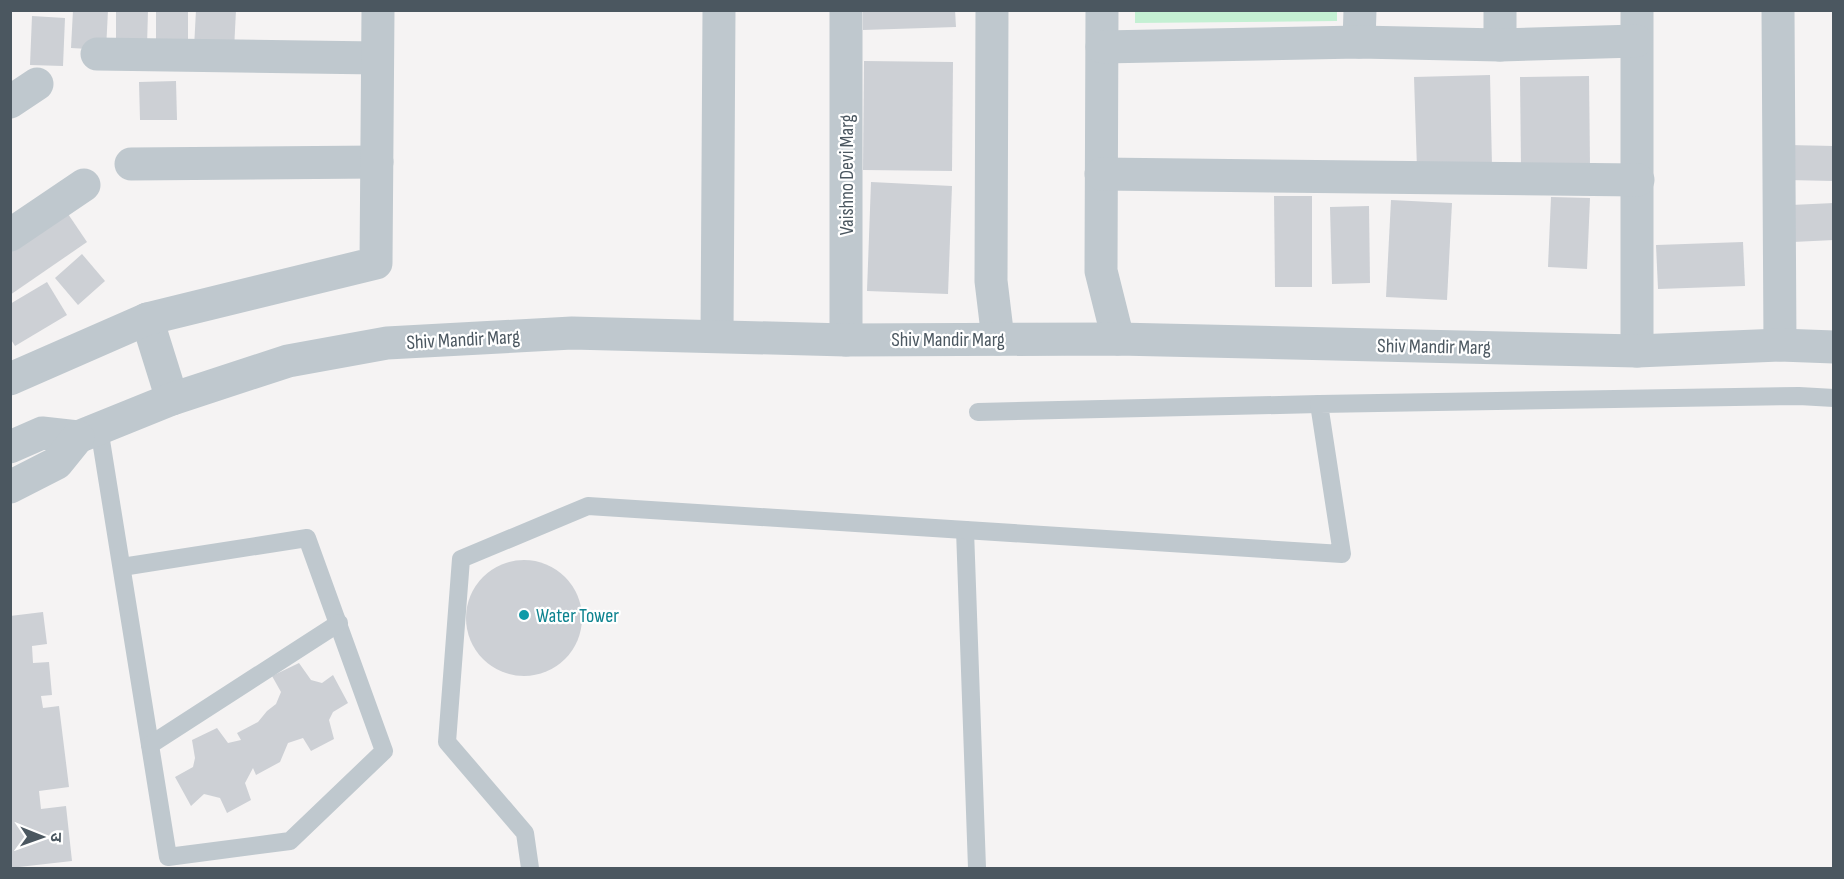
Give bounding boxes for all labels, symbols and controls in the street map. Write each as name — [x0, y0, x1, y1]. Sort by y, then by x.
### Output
street label: Vaishno Devi Marg — [835, 115, 859, 235]
street label: Shiv Mandir Marg — [406, 325, 520, 355]
street label: Shiv Mandir Marg — [891, 328, 1005, 352]
street label: Shiv Mandir Marg — [1377, 334, 1491, 360]
place label: Water Tower — [536, 604, 619, 628]
marker: Water Tower — [517, 608, 531, 622]
north arrow — [12, 807, 72, 867]
text: उ — [46, 832, 65, 843]

